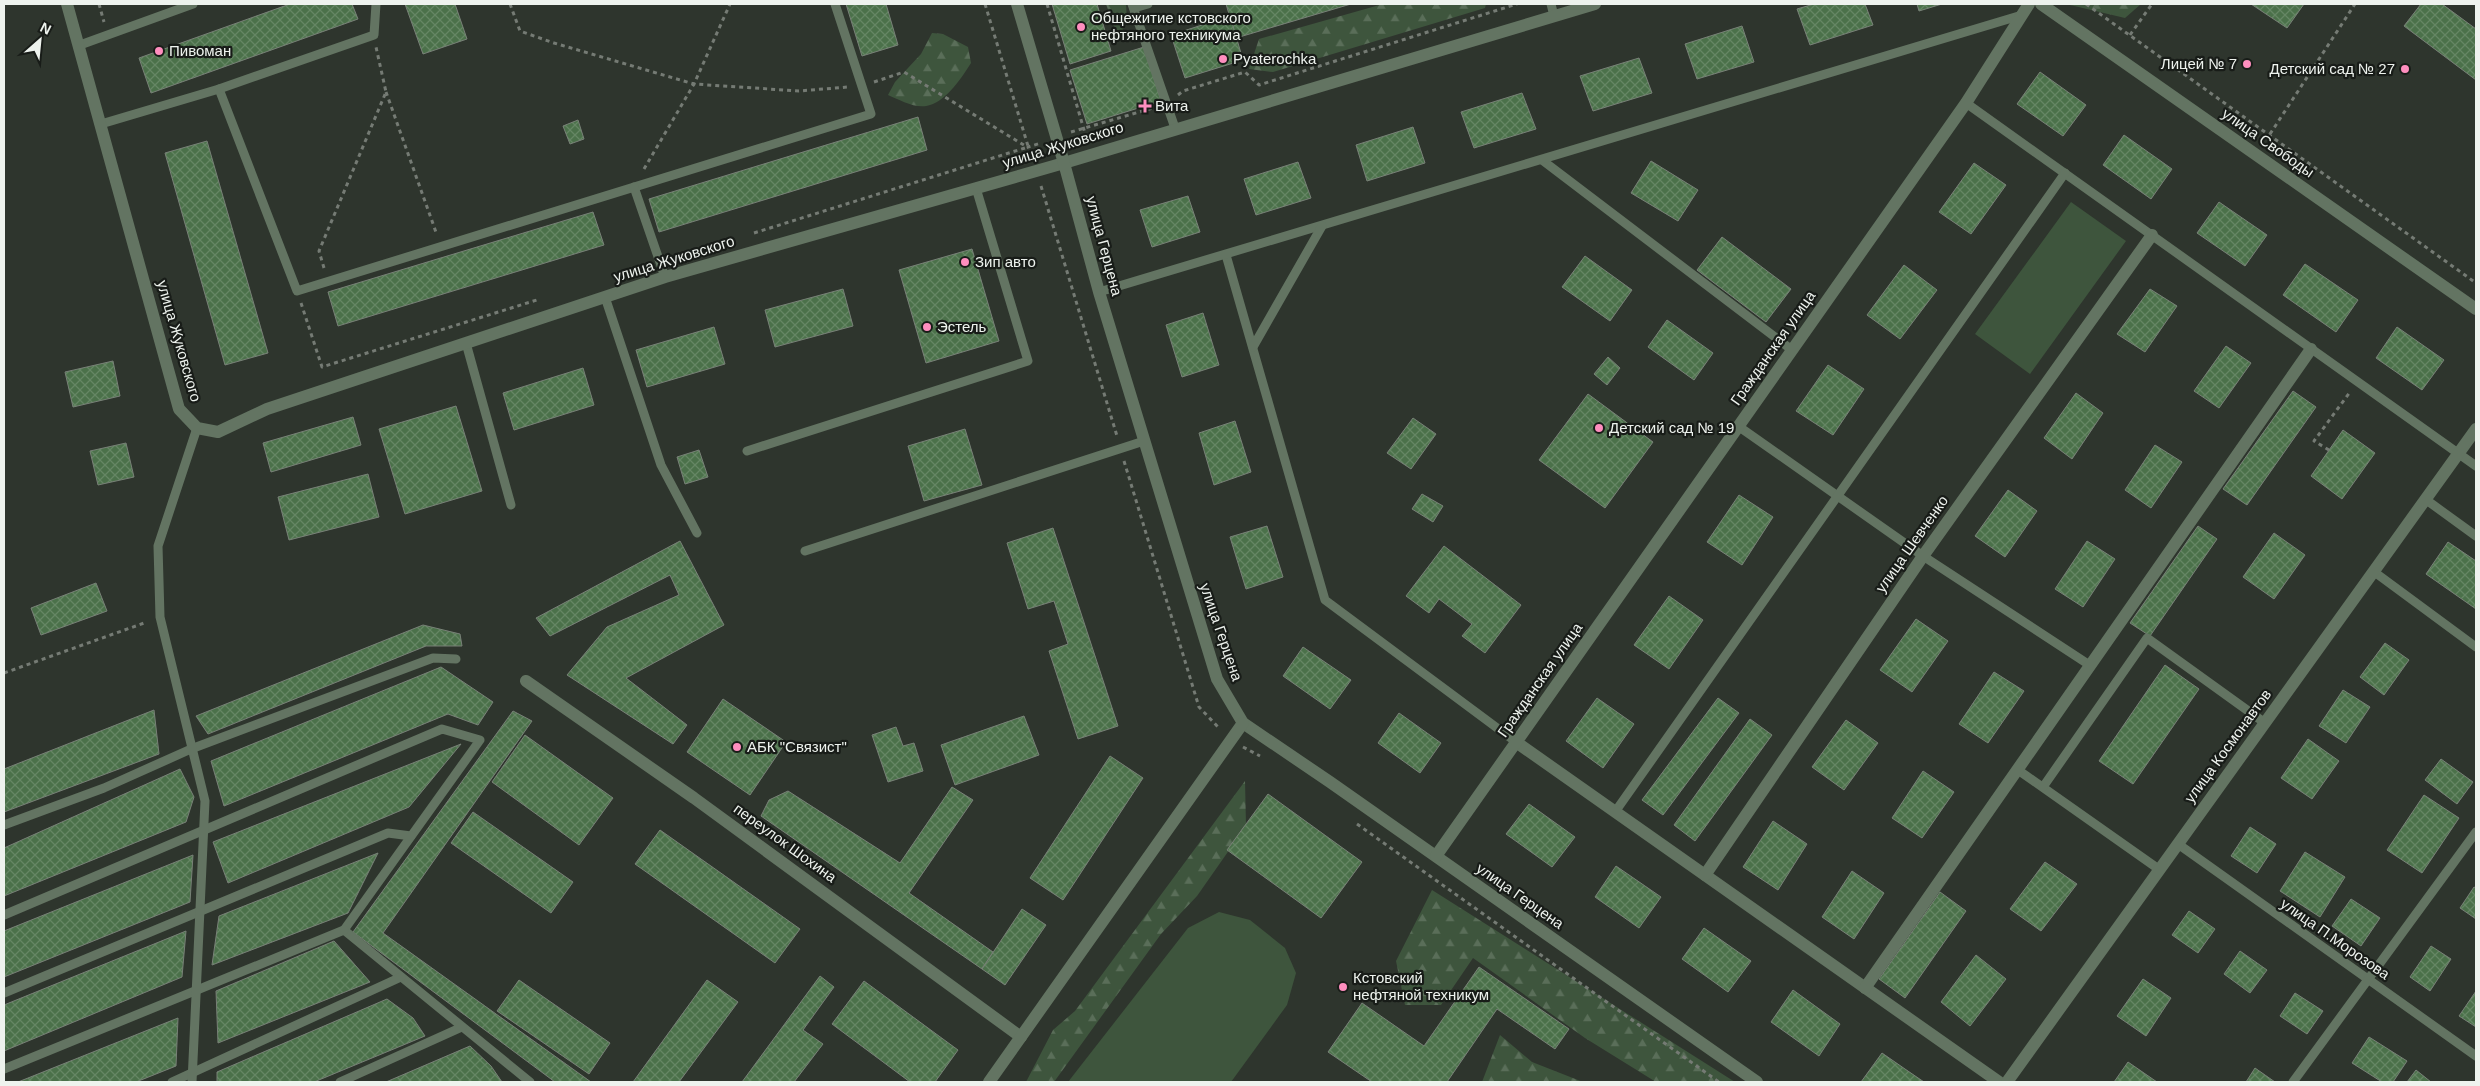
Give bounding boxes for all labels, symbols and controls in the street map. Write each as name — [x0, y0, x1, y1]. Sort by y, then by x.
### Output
place label: Общежитие кстовского нефтяного техникума — [1091, 9, 1251, 43]
north arrow — [15, 15, 65, 65]
text: N — [38, 19, 54, 38]
marker: Общежитие кстовского нефтяного техникума — [1075, 21, 1087, 33]
place label: Пивоман — [169, 42, 231, 59]
marker: Пивоман — [153, 45, 165, 57]
place label: Pyaterochka — [1233, 50, 1317, 67]
marker: Pyaterochka — [1217, 53, 1229, 65]
place label: Лицей № 7 — [2161, 55, 2237, 72]
marker: Лицей № 7 — [2241, 58, 2253, 70]
place label: Детский сад № 27 — [2270, 60, 2395, 77]
marker: Детский сад № 27 — [2399, 63, 2411, 75]
place label: Вита — [1155, 97, 1189, 114]
marker: Вита — [1139, 100, 1151, 112]
street label: улица Свободы — [2219, 105, 2318, 181]
street label: улица Жуковского — [1000, 118, 1125, 171]
street label: улица Герцена — [1083, 194, 1126, 298]
street label: улица Жуковского — [611, 232, 736, 285]
place label: Зип авто — [975, 253, 1036, 270]
marker: Зип авто — [959, 256, 971, 268]
street label: улица Жуковского — [154, 278, 205, 404]
street label: Гражданская улица — [1727, 287, 1819, 408]
place label: Эстель — [937, 318, 987, 335]
marker: Эстель — [921, 321, 933, 333]
place label: Детский сад № 19 — [1609, 419, 1734, 436]
marker: Детский сад № 19 — [1593, 422, 1605, 434]
street label: улица Шевченко — [1872, 492, 1951, 595]
street label: улица Герцена — [1197, 581, 1246, 684]
street label: Гражданская улица — [1494, 619, 1586, 740]
street label: улица Космонавтов — [2181, 686, 2274, 806]
place label: АБК "Связист" — [747, 738, 847, 755]
marker: АБК "Связист" — [731, 741, 743, 753]
street label: переулок Шохина — [731, 800, 840, 886]
street label: улица Герцена — [1473, 859, 1568, 932]
street label: улица П.Морозова — [2278, 895, 2394, 983]
place label: Кстовский нефтяной техникум — [1353, 969, 1489, 1003]
marker: Кстовский нефтяной техникум — [1337, 981, 1349, 993]

